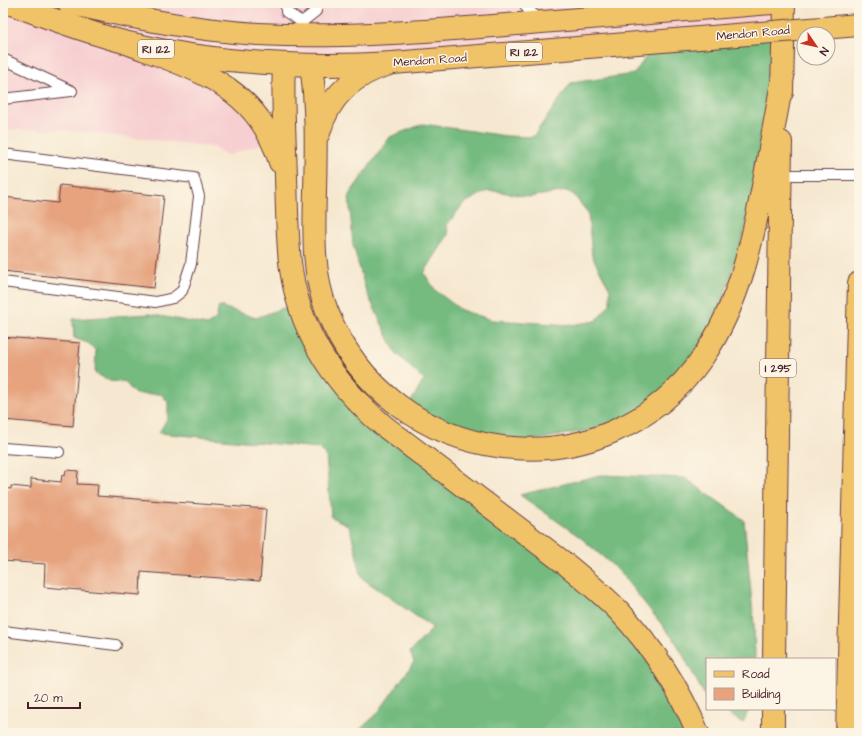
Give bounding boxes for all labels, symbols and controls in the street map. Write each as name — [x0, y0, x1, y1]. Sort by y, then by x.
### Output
street label: Mendon Road — [716, 22, 790, 45]
north arrow — [796, 26, 836, 66]
road number: RI 122 — [138, 40, 174, 58]
road number: RI 122 — [506, 43, 542, 61]
text: N — [816, 44, 832, 58]
street label: Mendon Road — [393, 49, 467, 72]
road number: I 295 — [760, 359, 796, 377]
legend — [706, 658, 836, 710]
text: Road — [742, 666, 770, 683]
scale bar — [28, 684, 80, 710]
text: Building — [742, 686, 780, 704]
text: 20 m — [34, 690, 63, 707]

